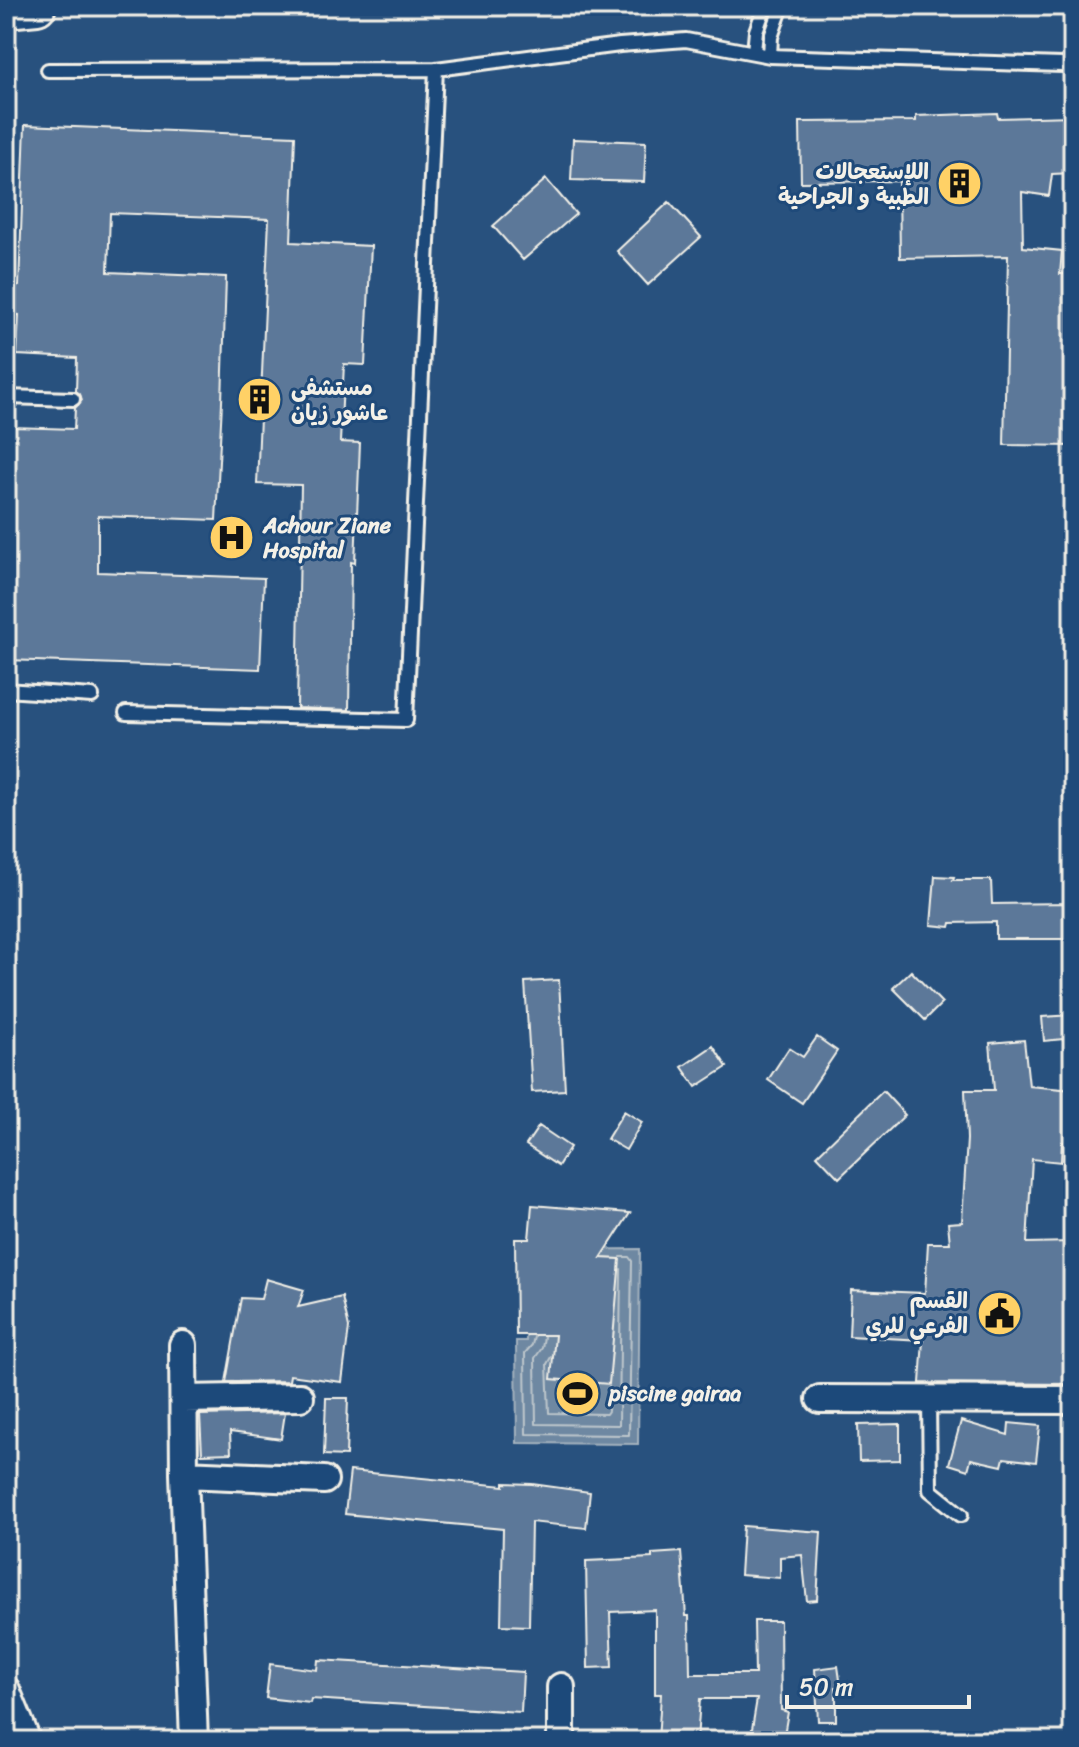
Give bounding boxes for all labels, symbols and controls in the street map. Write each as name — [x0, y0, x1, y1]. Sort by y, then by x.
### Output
place label: اللإستعجالات الطبية و الجراحية — [778, 152, 929, 216]
building icon: اللإستعجالات الطبية و الجراحية — [936, 160, 984, 208]
place label: مستشفى عاشور زيان — [291, 368, 388, 432]
building icon: مستشفى عاشور زيان — [236, 376, 284, 424]
place label: Achour Ziane Hospital — [262, 506, 392, 570]
hospital icon: Achour Ziane Hospital — [208, 514, 256, 562]
place label: القسم الفرعي للري — [866, 1281, 968, 1345]
public building icon: القسم الفرعي للري — [975, 1289, 1023, 1337]
sports icon: piscine gairaa — [554, 1369, 602, 1417]
place label: piscine gairaa — [607, 1374, 741, 1413]
scale bar — [787, 1659, 969, 1709]
text: 50 m — [799, 1666, 854, 1708]

